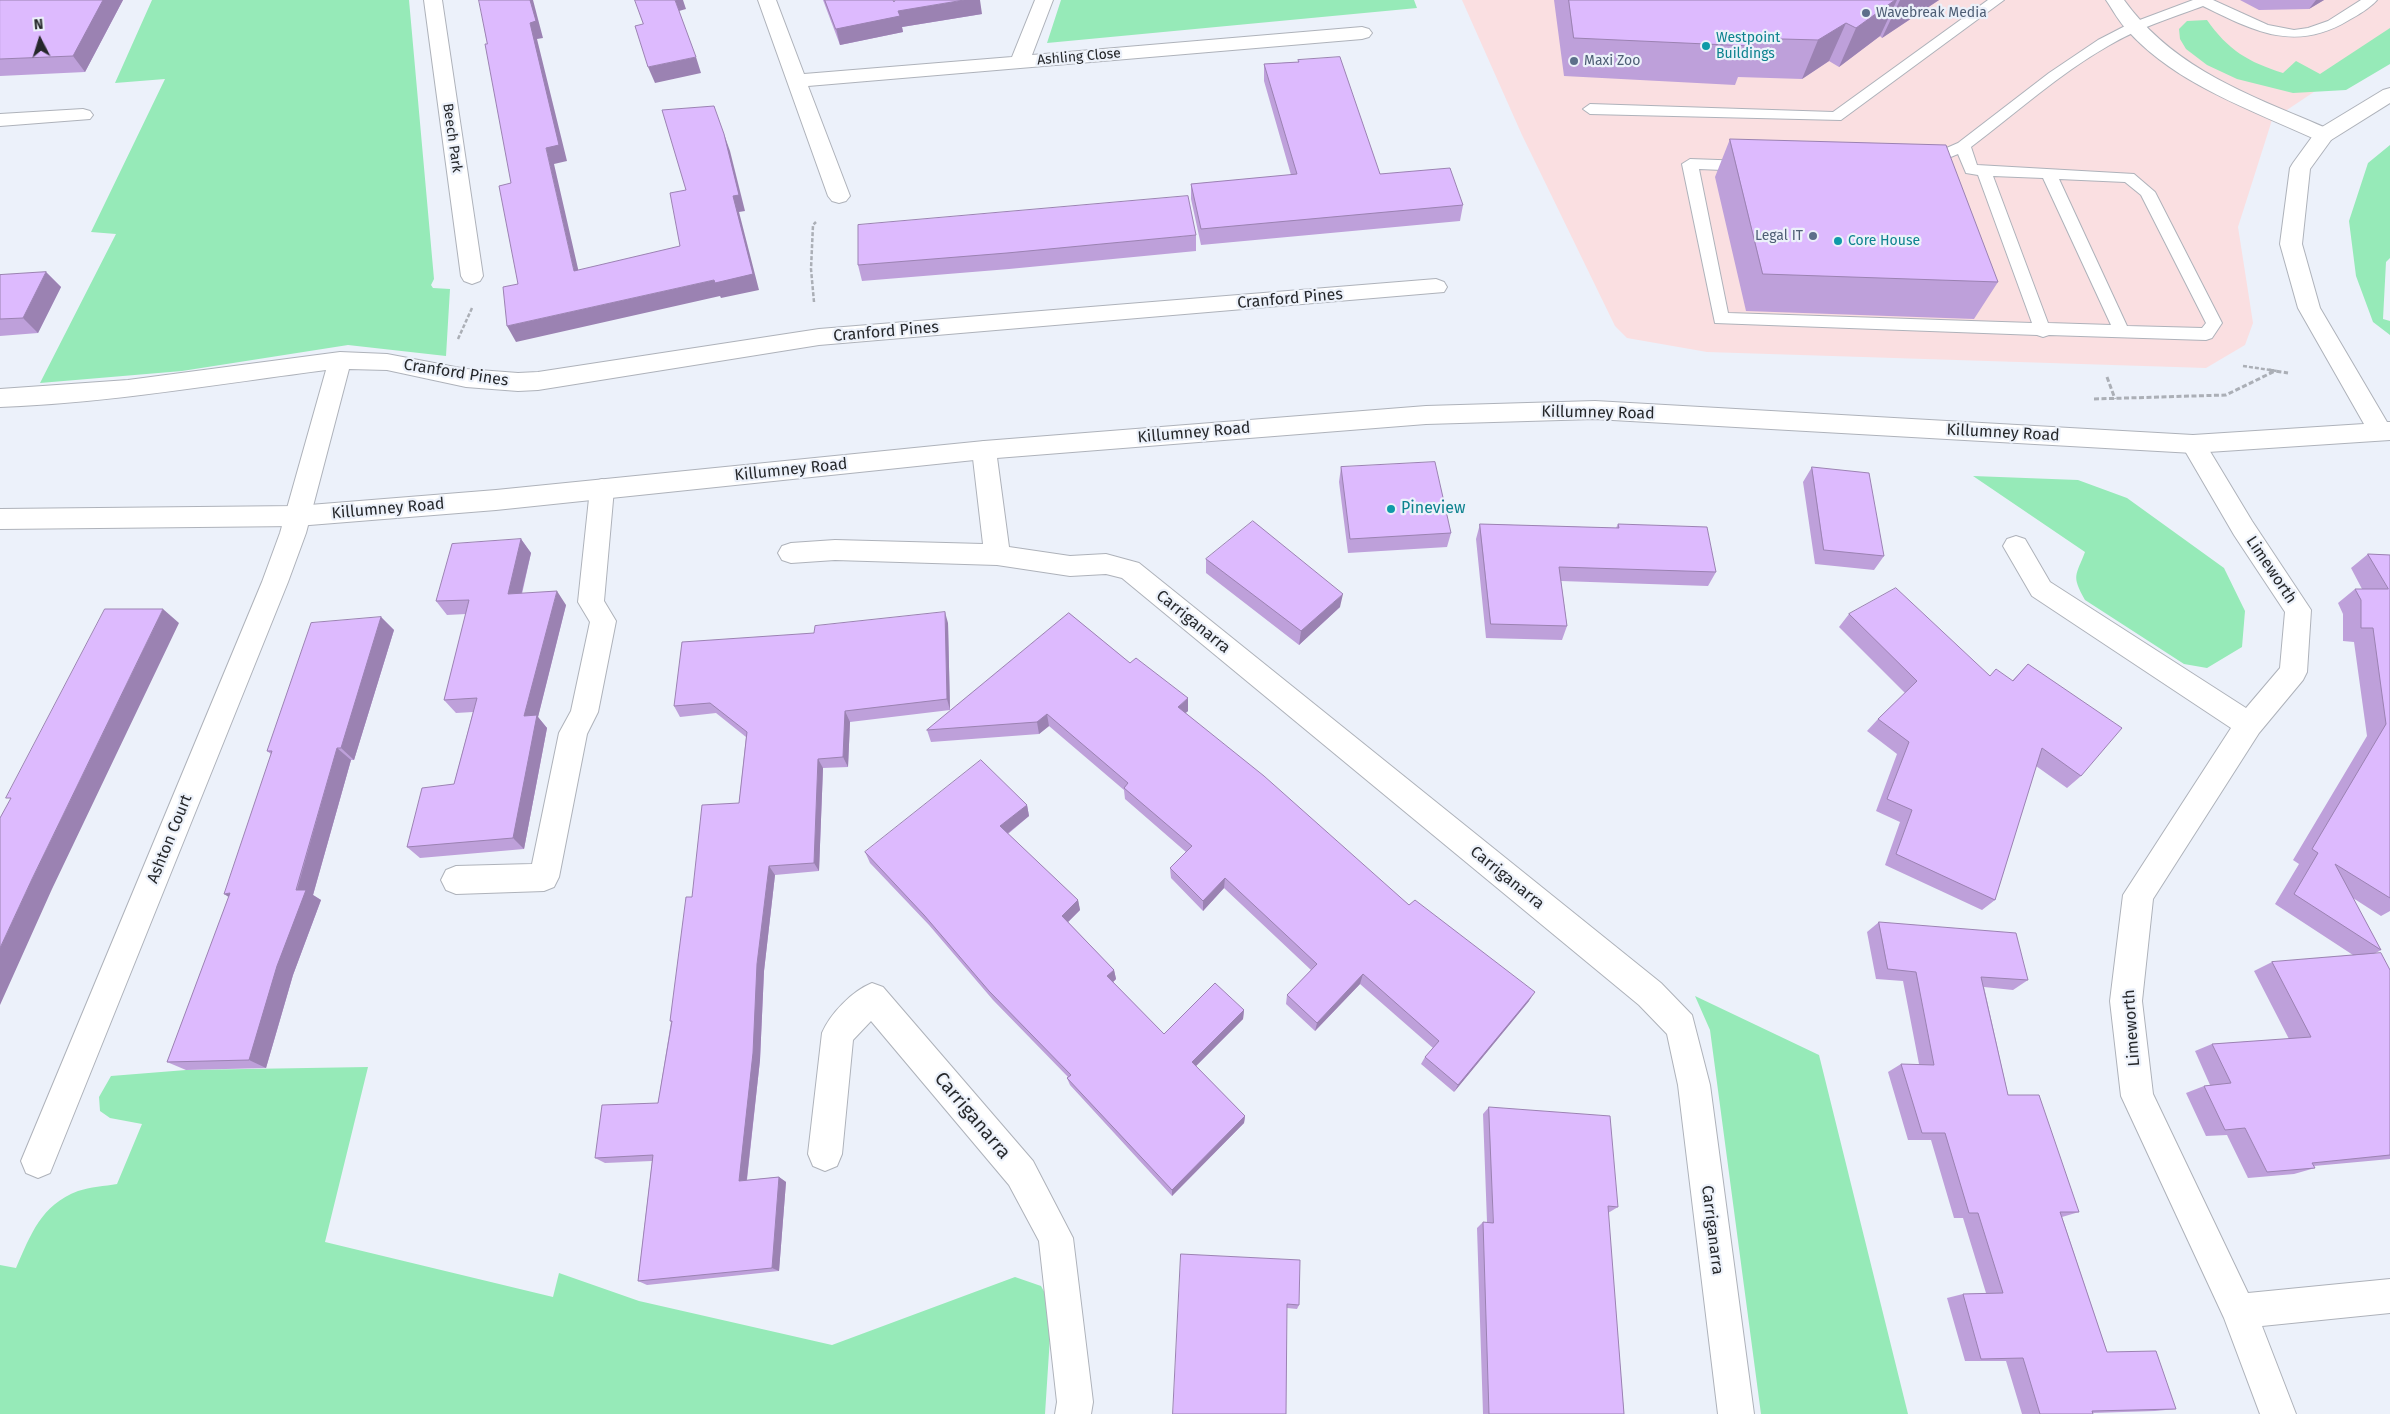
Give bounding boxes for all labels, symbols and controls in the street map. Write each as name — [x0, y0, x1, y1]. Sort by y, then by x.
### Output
place label: Wavebreak Media — [1876, 5, 1987, 21]
marker: Wavebreak Media — [1860, 7, 1872, 19]
north arrow — [15, 15, 65, 65]
text: N — [33, 16, 44, 33]
place label: Westpoint Buildings — [1716, 30, 1780, 62]
marker: Westpoint Buildings — [1700, 40, 1712, 52]
street label: Ashling Close — [1036, 45, 1122, 69]
place label: Maxi Zoo — [1584, 53, 1640, 69]
marker: Maxi Zoo — [1568, 55, 1580, 67]
street label: Beech Park — [439, 102, 465, 174]
place label: Legal IT — [1755, 228, 1803, 244]
marker: Legal IT — [1807, 230, 1819, 242]
place label: Core House — [1848, 233, 1920, 249]
marker: Core House — [1832, 235, 1844, 247]
street label: Cranford Pines — [1236, 285, 1344, 313]
street label: Cranford Pines — [832, 318, 940, 346]
street label: Cranford Pines — [402, 355, 510, 391]
street label: Killumney Road — [1541, 402, 1655, 424]
street label: Killumney Road — [1137, 418, 1251, 448]
street label: Killumney Road — [1946, 420, 2060, 446]
street label: Killumney Road — [734, 455, 848, 485]
street label: Killumney Road — [331, 494, 445, 524]
place label: Pineview — [1401, 499, 1465, 519]
marker: Pineview — [1385, 503, 1397, 515]
street label: Limeworth — [2241, 533, 2301, 607]
street label: Carriganarra — [1152, 586, 1234, 658]
street label: Ashton Court — [144, 792, 196, 886]
street label: Carriganarra — [1466, 842, 1548, 914]
street label: Limeworth — [2120, 989, 2144, 1067]
street label: Carriganarra — [929, 1068, 1015, 1164]
street label: Carriganarra — [1697, 1184, 1727, 1276]

